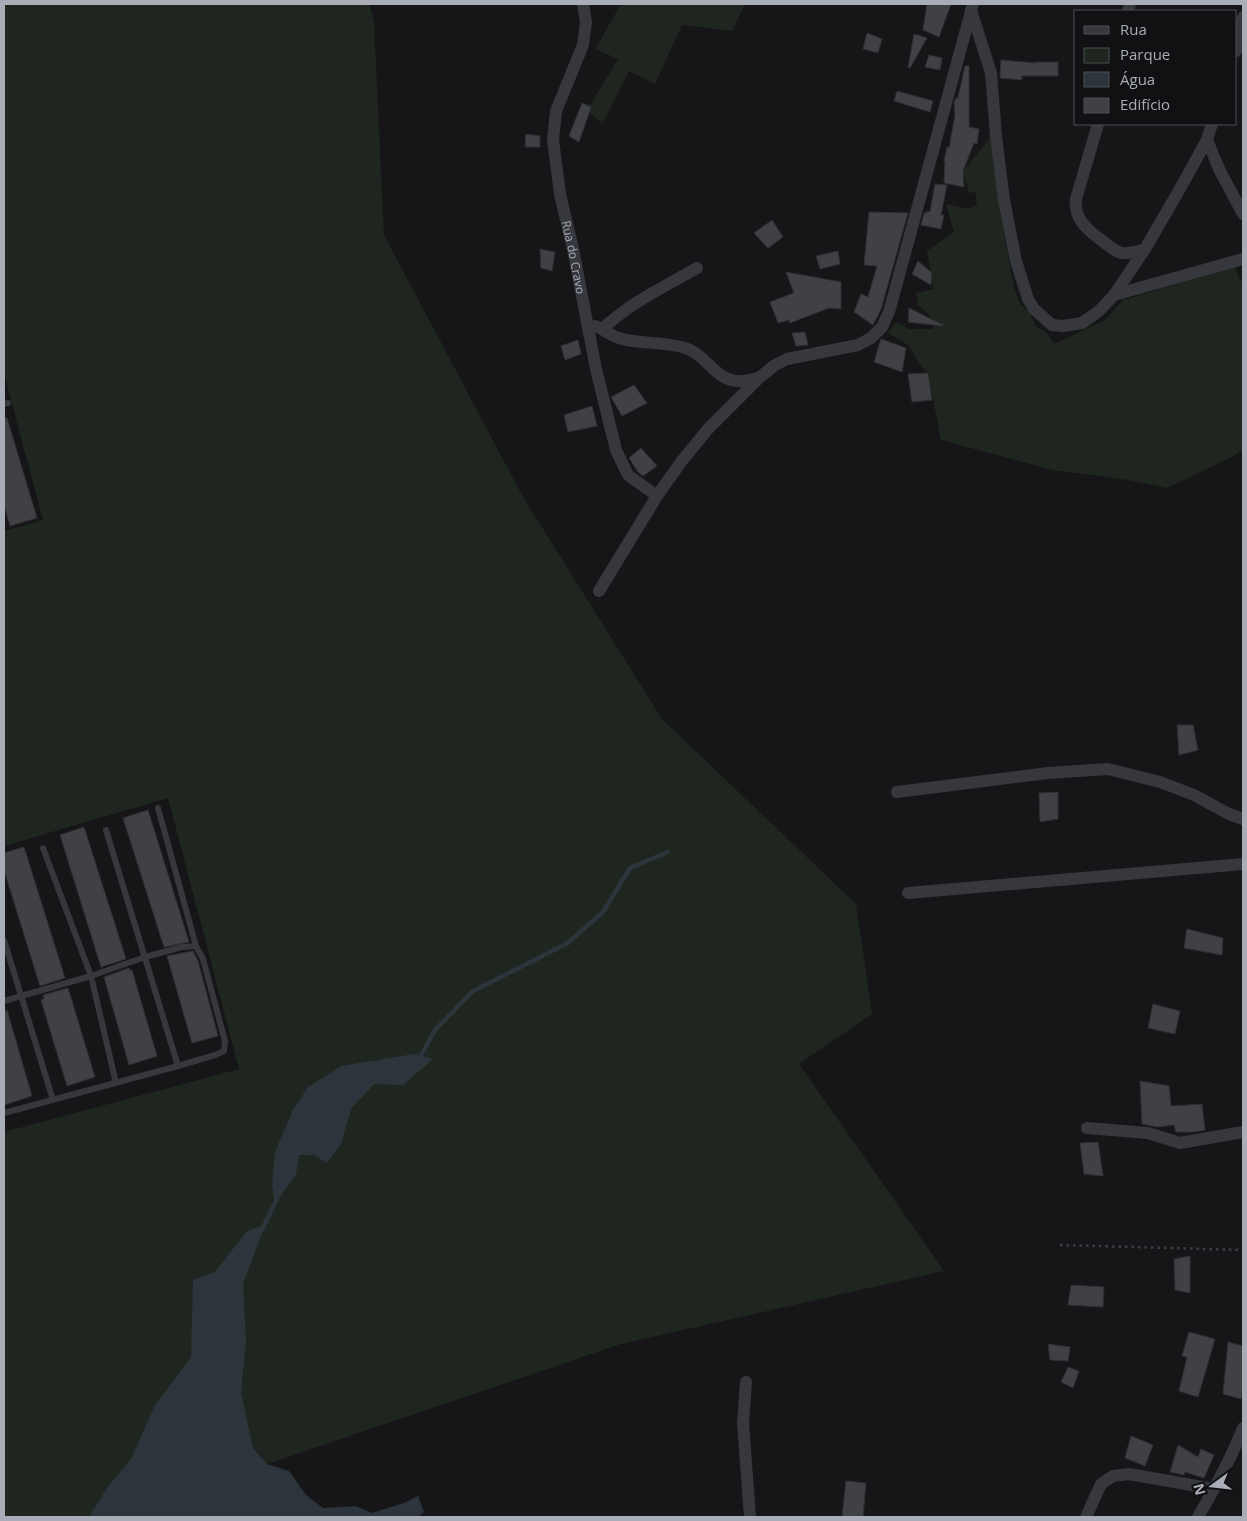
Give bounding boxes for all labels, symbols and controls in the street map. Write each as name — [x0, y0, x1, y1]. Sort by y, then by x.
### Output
legend — [1074, 10, 1237, 125]
text: Rua — [1120, 19, 1147, 39]
text: Parque — [1120, 44, 1170, 64]
text: Água — [1120, 69, 1155, 89]
text: Edifício — [1120, 94, 1170, 114]
street label: Rua do Cravo — [558, 219, 590, 295]
north arrow — [1187, 1461, 1237, 1511]
text: N — [1188, 1482, 1210, 1497]

